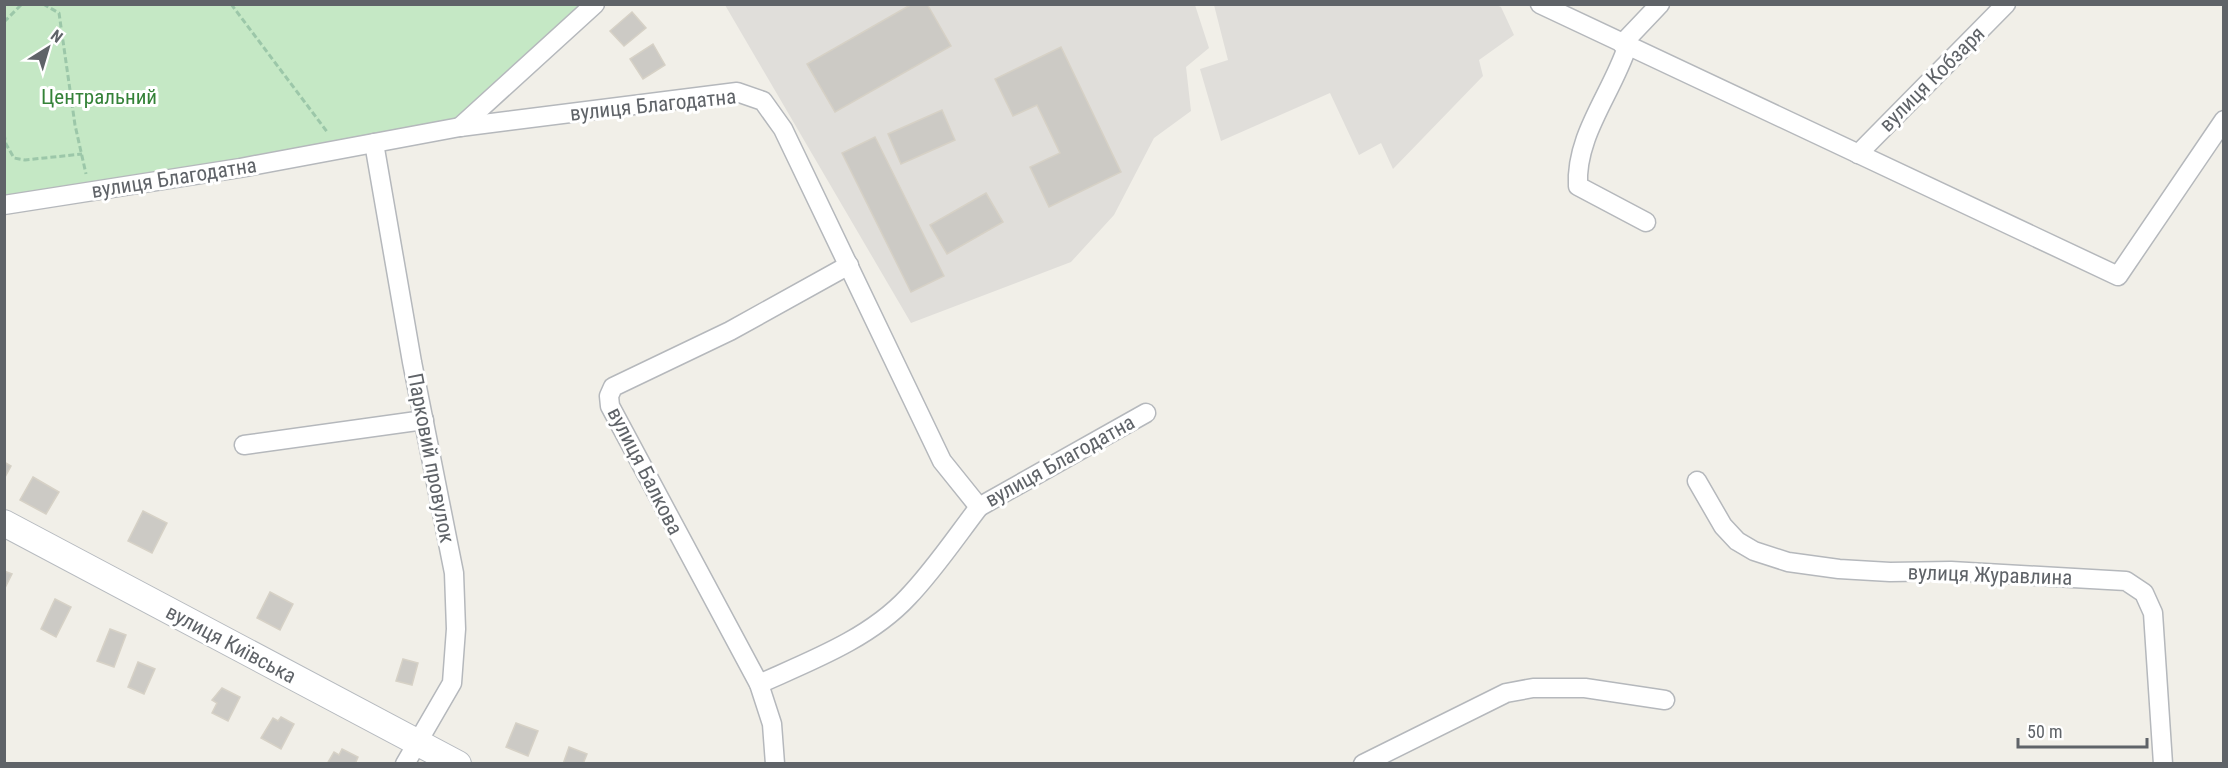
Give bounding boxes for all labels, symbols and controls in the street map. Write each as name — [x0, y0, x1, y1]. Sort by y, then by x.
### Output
north arrow — [18, 18, 78, 78]
street label: вулиця Кобзаря — [1875, 22, 1989, 136]
text: N — [47, 26, 66, 47]
street label: вулиця Благодатна — [569, 84, 737, 126]
park label: Центральний — [41, 85, 157, 109]
street label: вулиця Благодатна — [90, 153, 258, 203]
street label: Парковий провулок — [403, 371, 459, 545]
street label: вулиця Балкова — [603, 403, 687, 539]
street label: вулиця Благодатна — [981, 410, 1139, 512]
street label: вулиця Журавлина — [1907, 560, 2073, 590]
street label: вулиця Київська — [162, 600, 300, 688]
scale bar — [2018, 711, 2147, 749]
text: 50 m — [2027, 721, 2062, 742]

